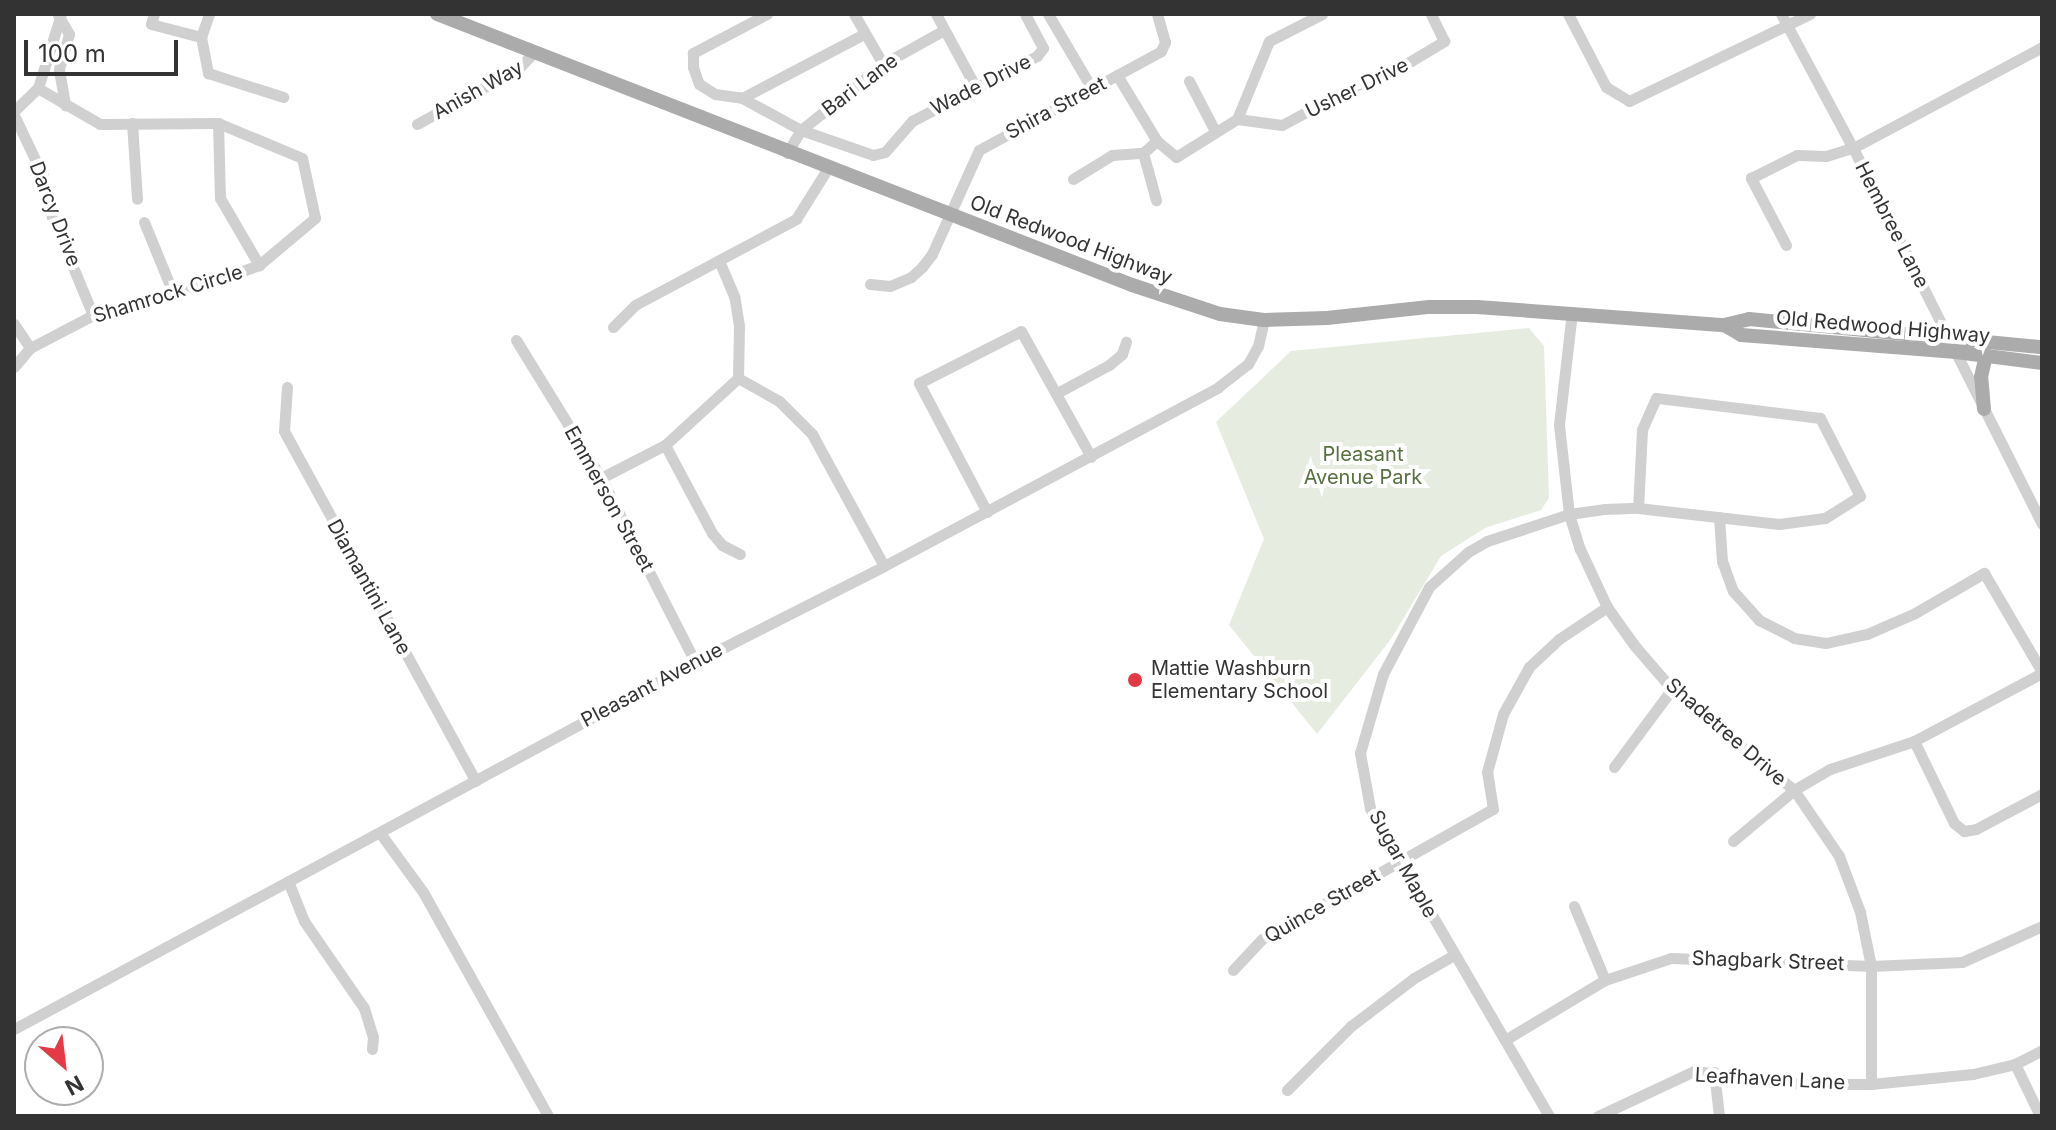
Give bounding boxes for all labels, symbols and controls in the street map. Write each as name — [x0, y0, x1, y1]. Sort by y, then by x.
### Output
scale bar — [28, 24, 182, 74]
text: 100 m — [38, 39, 106, 68]
street label: Bari Lane — [817, 49, 903, 121]
street label: Wade Drive — [927, 50, 1035, 120]
street label: Usher Drive — [1302, 53, 1412, 123]
street label: Anish Way — [429, 55, 527, 125]
street label: Shira Street — [1002, 72, 1110, 144]
street label: Darcy Drive — [24, 158, 86, 270]
street label: Hembree Lane — [1850, 158, 1934, 292]
street label: Old Redwood Highway — [966, 190, 1176, 290]
street label: Shamrock Circle — [90, 260, 246, 328]
street label: Old Redwood Highway — [1775, 306, 1991, 348]
street label: Emmerson Street — [559, 422, 659, 576]
park label: Pleasant Avenue Park — [1304, 442, 1422, 489]
street label: Diamantini Lane — [322, 515, 416, 659]
street label: Pleasant Avenue — [577, 638, 727, 732]
place label: Mattie Washburn Elementary School — [1151, 656, 1328, 703]
marker: Mattie Washburn Elementary School — [1126, 671, 1144, 689]
street label: Shadetree Drive — [1661, 673, 1791, 791]
street label: Sugar Maple — [1364, 806, 1442, 922]
street label: Quince Street — [1260, 863, 1384, 949]
street label: Shagbark Street — [1691, 946, 1845, 976]
north arrow — [24, 1026, 104, 1106]
street label: Leafhaven Lane — [1694, 1063, 1846, 1095]
text: N — [61, 1070, 88, 1101]

